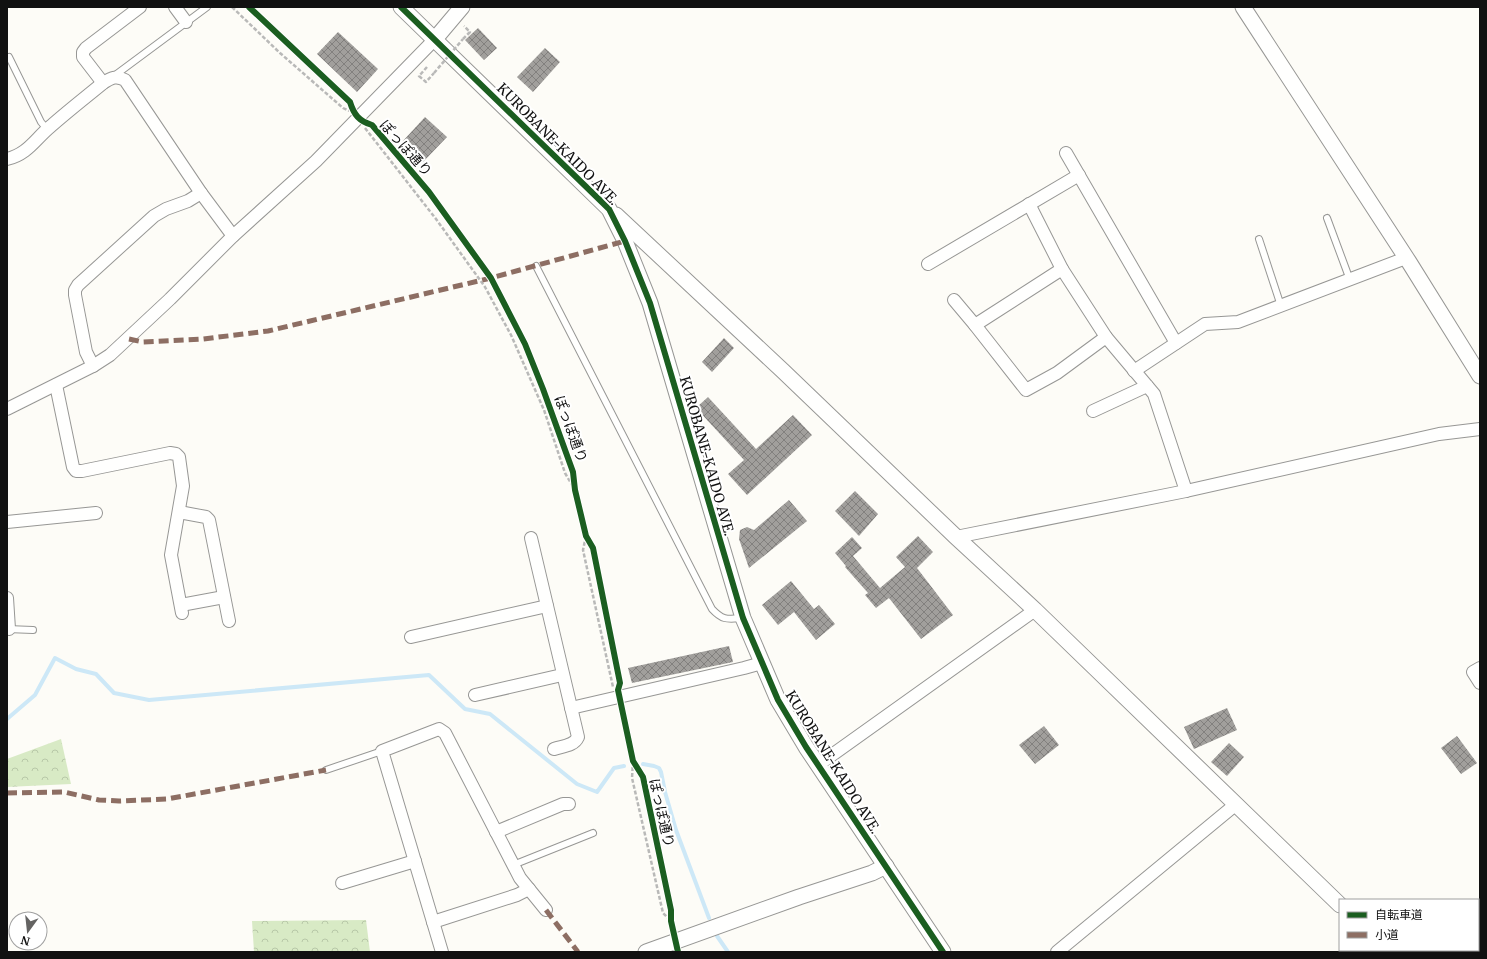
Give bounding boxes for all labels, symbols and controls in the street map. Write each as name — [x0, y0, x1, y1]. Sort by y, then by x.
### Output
street label: KUROBANE-KAIDO AVE. — [493, 79, 623, 209]
street label: ぽっぽ通り — [376, 116, 436, 180]
street label: KUROBANE-KAIDO AVE. — [676, 374, 738, 538]
street label: ぽっぽ通り — [551, 393, 591, 465]
street label: KUROBANE-KAIDO AVE. — [782, 687, 884, 837]
street label: ぽっぽ通り — [645, 777, 679, 849]
legend — [1339, 899, 1479, 951]
text: 自転車道 — [1375, 907, 1423, 922]
north arrow — [8, 911, 48, 951]
text: 小道 — [1375, 927, 1399, 942]
text: N — [19, 933, 31, 949]

